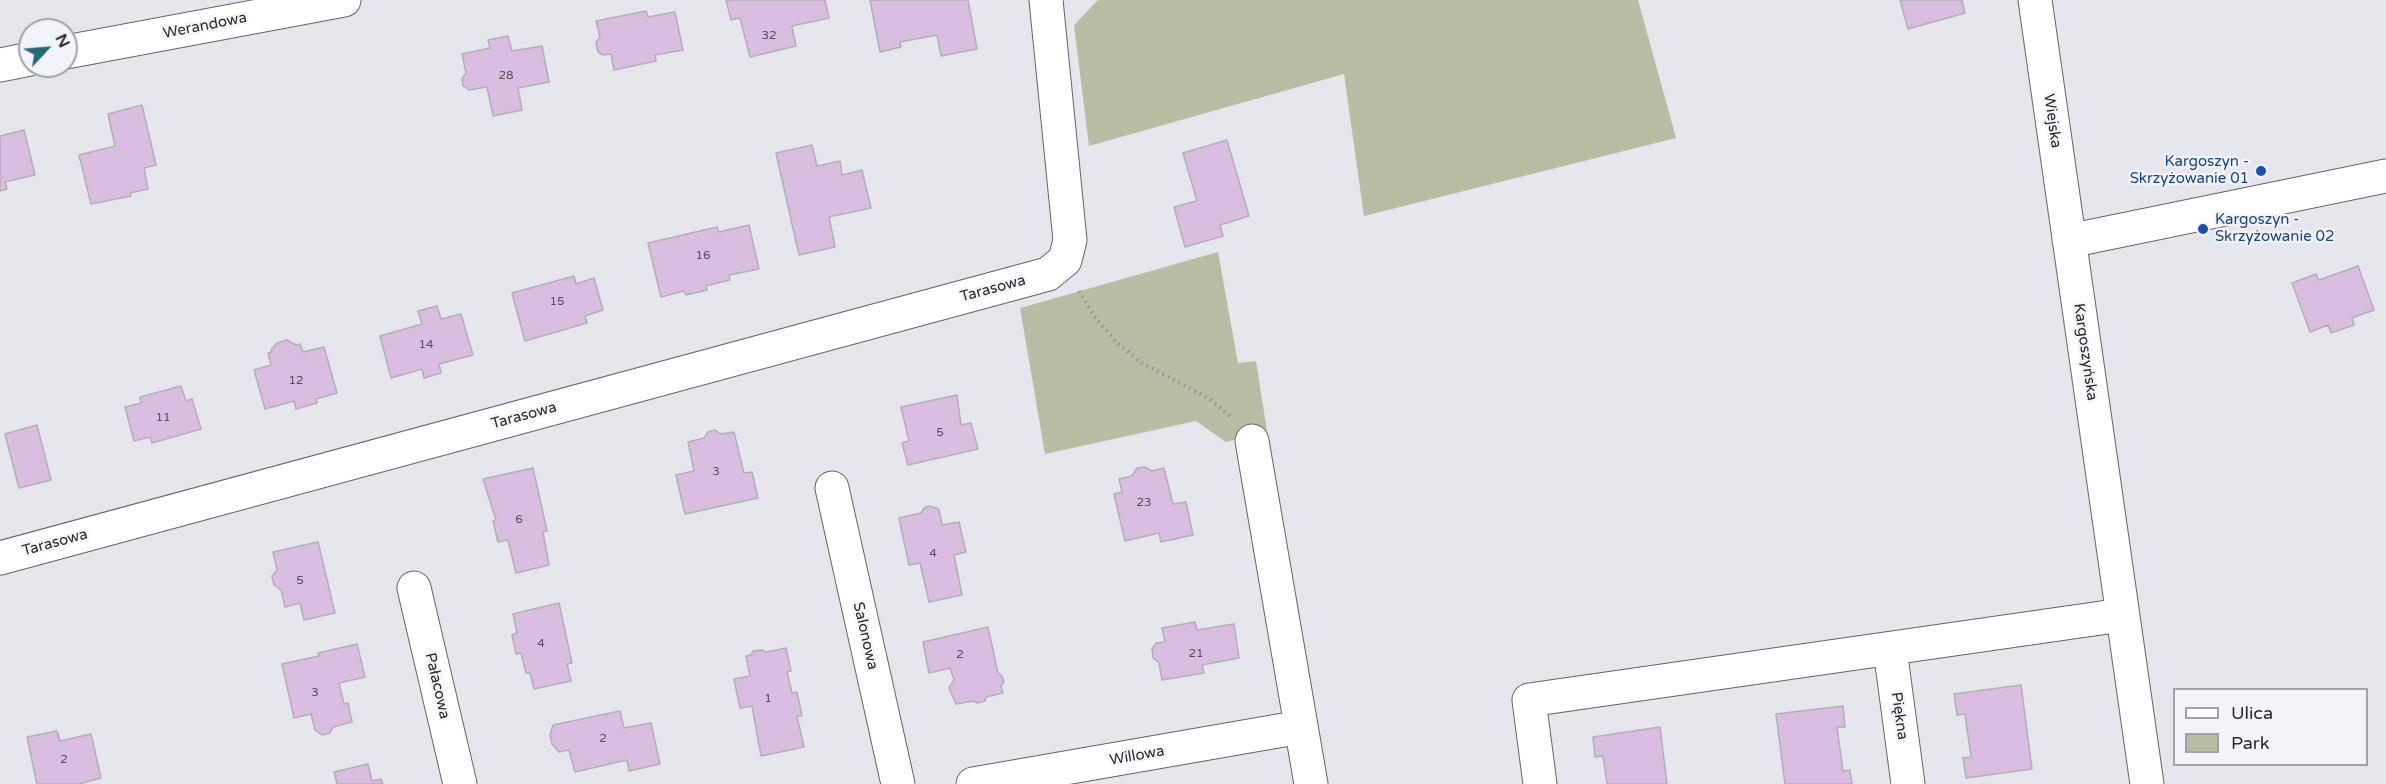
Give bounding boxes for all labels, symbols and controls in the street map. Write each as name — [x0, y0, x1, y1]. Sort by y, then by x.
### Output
street label: Werandowa — [162, 9, 248, 43]
north arrow — [18, 18, 78, 78]
house number: 32 — [761, 29, 777, 43]
text: N — [51, 31, 74, 51]
house number: 28 — [498, 69, 514, 83]
street label: Wiejska — [2039, 93, 2065, 149]
place label: Kargoszyn - Skrzyżowanie 01 — [2130, 153, 2249, 188]
marker: Kargoszyn - Skrzyżowanie 01 — [2254, 164, 2268, 178]
place label: Kargoszyn - Skrzyżowanie 02 — [2215, 211, 2334, 246]
marker: Kargoszyn - Skrzyżowanie 02 — [2196, 222, 2210, 236]
house number: 16 — [695, 249, 711, 263]
street label: Tarasowa — [958, 272, 1028, 306]
house number: 15 — [549, 295, 565, 309]
street label: Kargoszyńska — [2069, 302, 2101, 402]
house number: 14 — [418, 338, 434, 352]
house number: 12 — [288, 374, 304, 388]
street label: Tarasowa — [489, 399, 559, 433]
house number: 11 — [155, 411, 171, 425]
house number: 5 — [936, 426, 944, 440]
house number: 3 — [712, 465, 720, 479]
house number: 23 — [1136, 496, 1152, 510]
house number: 6 — [515, 513, 523, 527]
street label: Tarasowa — [20, 526, 90, 560]
house number: 4 — [929, 547, 937, 561]
house number: 5 — [296, 574, 304, 588]
street label: Salonowa — [848, 600, 882, 672]
house number: 4 — [537, 637, 545, 651]
house number: 21 — [1188, 647, 1204, 661]
house number: 2 — [956, 648, 964, 662]
street label: Pałacowa — [421, 651, 453, 721]
house number: 3 — [311, 686, 319, 700]
legend — [2173, 688, 2368, 766]
street label: Piękna — [1887, 691, 1911, 741]
house number: 1 — [764, 692, 772, 706]
text: Ulica — [2231, 702, 2273, 724]
house number: 2 — [599, 732, 607, 746]
text: Park — [2231, 732, 2269, 754]
street label: Willowa — [1108, 742, 1166, 770]
house number: 2 — [60, 753, 68, 767]

